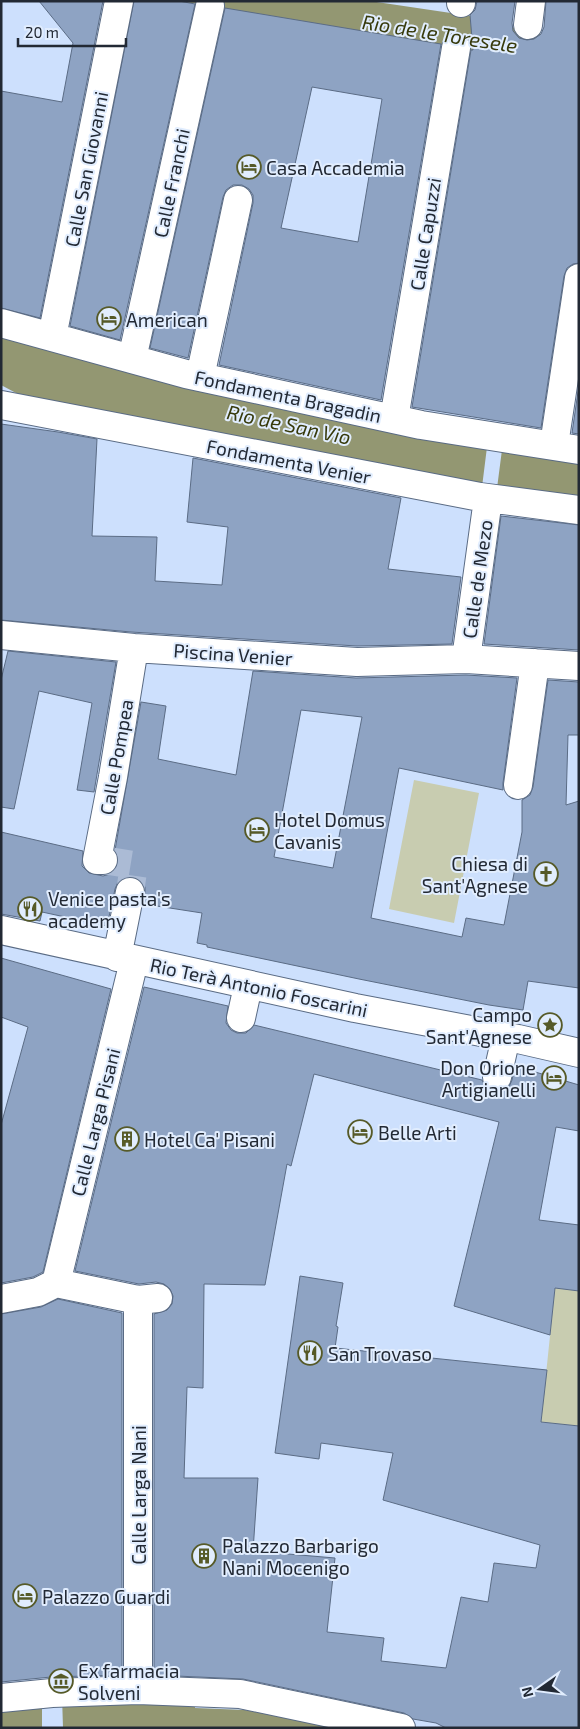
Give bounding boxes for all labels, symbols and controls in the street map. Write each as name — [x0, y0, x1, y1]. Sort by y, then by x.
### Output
water label: Rio de le Toresele — [361, 9, 520, 57]
scale bar — [18, 15, 125, 47]
text: 20 m — [25, 23, 59, 41]
street label: Calle San Giovanni — [60, 89, 112, 249]
street label: Calle Franchi — [148, 126, 194, 240]
hotel icon: Casa Accademia — [236, 154, 262, 180]
place label: Casa Accademia — [266, 156, 405, 179]
street label: Calle Capuzzi — [405, 176, 445, 292]
hotel icon: American — [96, 306, 122, 332]
place label: American — [126, 308, 208, 331]
street label: Fondamenta Bragadin — [193, 365, 383, 427]
water label: Rio de San Vio — [225, 399, 353, 449]
street label: Fondamenta Venier — [205, 434, 374, 488]
street label: Calle de Mezo — [457, 518, 497, 640]
street label: Piscina Venier — [173, 638, 294, 670]
street label: Calle Pompea — [95, 697, 137, 817]
place label: Hotel Domus Cavanis — [274, 808, 385, 853]
hotel icon: Hotel Domus Cavanis — [244, 817, 270, 843]
place label: Chiesa di Sant'Agnese — [422, 852, 528, 897]
church icon: Chiesa di Sant'Agnese — [533, 861, 559, 887]
place label: Venice pasta's academy — [48, 887, 171, 932]
restaurant icon: Venice pasta's academy — [17, 896, 43, 922]
street label: Rio Terà Antonio Foscarini — [148, 953, 370, 1021]
place label: Campo Sant'Agnese — [426, 1003, 532, 1048]
place icon: Campo Sant'Agnese — [537, 1012, 563, 1038]
street label: Calle Larga Pisani — [65, 1046, 125, 1198]
place label: Don Orione Artigianelli — [440, 1056, 536, 1101]
hotel icon: Don Orione Artigianelli — [541, 1065, 567, 1091]
hotel icon: Belle Arti — [347, 1119, 373, 1145]
place label: Belle Arti — [378, 1121, 457, 1144]
building icon: Hotel Ca' Pisani — [114, 1126, 140, 1152]
place label: Hotel Ca' Pisani — [144, 1128, 275, 1151]
restaurant icon: San Trovaso — [297, 1340, 323, 1366]
place label: San Trovaso — [328, 1342, 432, 1365]
street label: Calle Larga Nani — [127, 1425, 150, 1565]
place label: Palazzo Barbarigo Nani Mocenigo — [222, 1534, 379, 1579]
building icon: Palazzo Barbarigo Nani Mocenigo — [191, 1543, 217, 1569]
hotel icon: Palazzo Guardi — [12, 1583, 38, 1609]
place label: Palazzo Guardi — [42, 1585, 170, 1608]
place label: Ex farmacia Solveni — [78, 1659, 179, 1704]
north arrow — [515, 1664, 565, 1714]
museum icon: Ex farmacia Solveni — [48, 1668, 74, 1694]
text: N — [517, 1685, 536, 1699]

